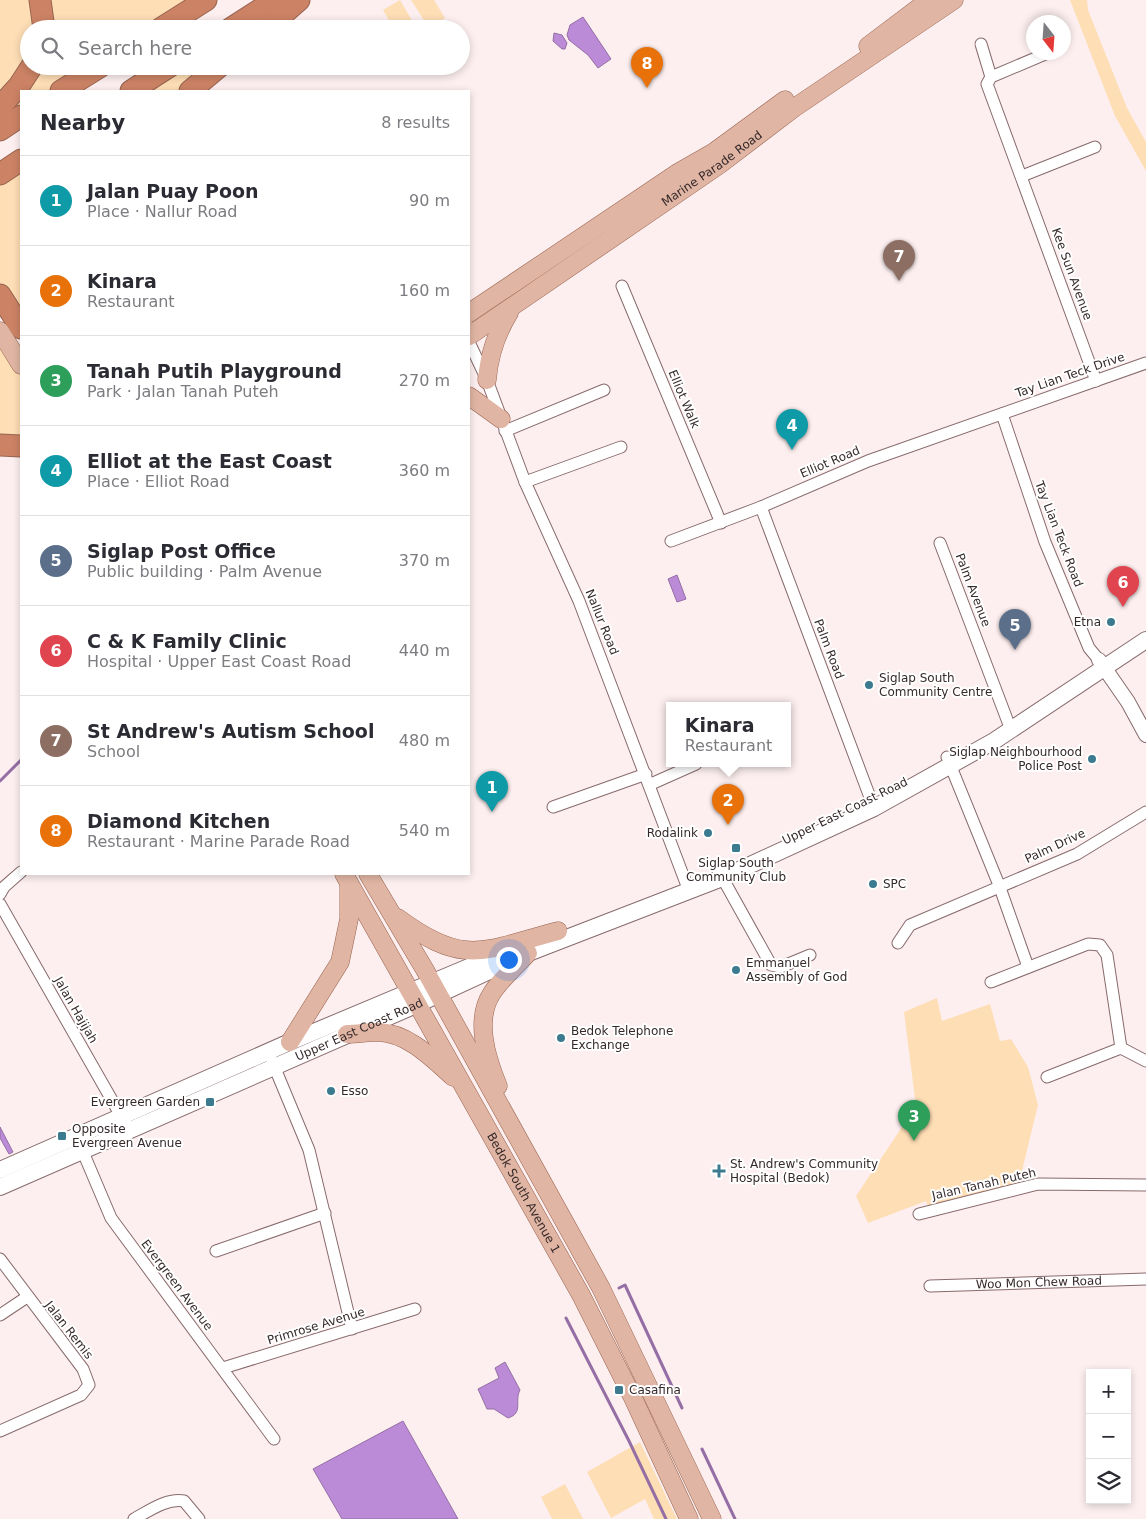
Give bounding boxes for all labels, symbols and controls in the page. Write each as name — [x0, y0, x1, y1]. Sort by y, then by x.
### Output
north arrow — [1026, 15, 1071, 60]
search box — [20, 20, 470, 75]
icon: search — [38, 34, 66, 62]
text: Search here — [78, 37, 192, 59]
pin: 8 — [631, 47, 663, 88]
text: Nearby — [40, 111, 125, 135]
text: 8 results — [381, 113, 450, 132]
street label: Marine Parade Road — [659, 128, 765, 209]
text: Jalan Puay Poon — [87, 180, 259, 202]
text: 1 — [50, 191, 62, 210]
text: 90 m — [409, 191, 450, 210]
text: Place · Nallur Road — [87, 202, 237, 221]
street label: Kee Sun Avenue — [1049, 226, 1095, 322]
pin: 7 — [883, 240, 915, 281]
text: Kinara — [87, 270, 157, 292]
text: 2 — [50, 281, 62, 300]
text: 160 m — [399, 281, 450, 300]
text: Restaurant — [87, 292, 175, 311]
street label: Tay Lian Teck Drive — [1013, 350, 1126, 401]
text: Tanah Putih Playground — [87, 360, 342, 382]
street label: Elliot Walk — [665, 368, 703, 430]
text: 3 — [50, 371, 62, 390]
text: 270 m — [399, 371, 450, 390]
text: Park · Jalan Tanah Puteh — [87, 382, 279, 401]
pin: 4 — [776, 409, 808, 450]
street label: Elliot Road — [798, 443, 862, 481]
text: Elliot at the East Coast — [87, 450, 332, 472]
text: 4 — [50, 461, 62, 480]
text: 360 m — [399, 461, 450, 480]
text: Place · Elliot Road — [87, 472, 230, 491]
street label: Tay Lian Teck Road — [1032, 478, 1086, 589]
text: Siglap Post Office — [87, 540, 276, 562]
text: 5 — [50, 551, 62, 570]
text: 370 m — [399, 551, 450, 570]
street label: Palm Avenue — [953, 551, 993, 629]
text: Public building · Palm Avenue — [87, 562, 322, 581]
pin: 6 — [1107, 566, 1139, 607]
street label: Nallur Road — [582, 587, 622, 657]
pin: 5 — [999, 609, 1031, 650]
place label: Etna — [1074, 615, 1101, 629]
marker: Etna — [1105, 616, 1117, 628]
street label: Palm Road — [811, 617, 847, 681]
text: C & K Family Clinic — [87, 630, 287, 652]
text: 6 — [50, 641, 62, 660]
text: 440 m — [399, 641, 450, 660]
text: Hospital · Upper East Coast Road — [87, 652, 351, 671]
place label: Siglap South Community Centre — [879, 671, 992, 699]
marker: Siglap South Community Centre — [863, 679, 875, 691]
popup — [666, 702, 791, 767]
text: Kinara — [685, 714, 754, 736]
text: St Andrew's Autism School — [87, 720, 374, 742]
text: 7 — [50, 731, 62, 750]
text: 480 m — [399, 731, 450, 750]
text: Restaurant — [685, 736, 772, 755]
text: School — [87, 742, 140, 761]
place label: Siglap Neighbourhood Police Post — [949, 745, 1082, 773]
marker: Siglap Neighbourhood Police Post — [1086, 753, 1098, 765]
pin: 1 — [476, 771, 508, 812]
street label: Upper East Coast Road — [780, 775, 910, 847]
pin: 2 — [712, 784, 744, 825]
text: Diamond Kitchen — [87, 810, 270, 832]
text: 8 — [50, 821, 62, 840]
text: 540 m — [399, 821, 450, 840]
place label: Rodalink — [647, 826, 698, 840]
street label: Palm Drive — [1023, 826, 1087, 866]
marker: Rodalink — [702, 827, 714, 839]
text: Restaurant · Marine Parade Road — [87, 832, 350, 851]
marker: Siglap South Community Club — [730, 842, 742, 854]
place label: Siglap South Community Club — [686, 856, 786, 884]
place label: SPC — [883, 877, 906, 891]
marker: SPC — [867, 878, 879, 890]
your location — [496, 947, 522, 973]
place label: Emmanuel Assembly of God — [746, 956, 847, 984]
marker: Emmanuel Assembly of God — [730, 964, 742, 976]
street label: Jalan Hajijah — [51, 973, 101, 1046]
street label: Upper East Coast Road — [293, 996, 425, 1064]
place label: Bedok Telephone Exchange — [571, 1024, 673, 1052]
marker: Bedok Telephone Exchange — [555, 1032, 567, 1044]
place label: Esso — [341, 1084, 368, 1098]
marker: Esso — [325, 1085, 337, 1097]
place label: Evergreen Garden — [91, 1095, 200, 1109]
marker: Evergreen Garden — [204, 1096, 216, 1108]
pin: 3 — [898, 1100, 930, 1141]
place label: Opposite Evergreen Avenue — [72, 1122, 182, 1150]
marker: Opposite Evergreen Avenue — [56, 1130, 68, 1142]
street label: Bedok South Avenue 1 — [484, 1130, 563, 1256]
place label: St. Andrew's Community Hospital (Bedok) — [730, 1157, 878, 1185]
marker: St. Andrew's Community Hospital (Bedok) — [712, 1164, 726, 1178]
street label: Jalan Tanah Puteh — [930, 1165, 1037, 1203]
street label: Evergreen Avenue — [138, 1237, 216, 1333]
street label: Woo Mon Chew Road — [976, 1273, 1102, 1292]
street label: Jalan Remis — [41, 1298, 96, 1362]
street label: Primrose Avenue — [266, 1305, 366, 1347]
map controls — [1086, 1369, 1131, 1504]
button: + — [1086, 1369, 1131, 1414]
place label: Casafina — [629, 1383, 681, 1397]
marker: Casafina — [613, 1384, 625, 1396]
button: − — [1086, 1414, 1131, 1459]
button: layers — [1086, 1459, 1131, 1504]

